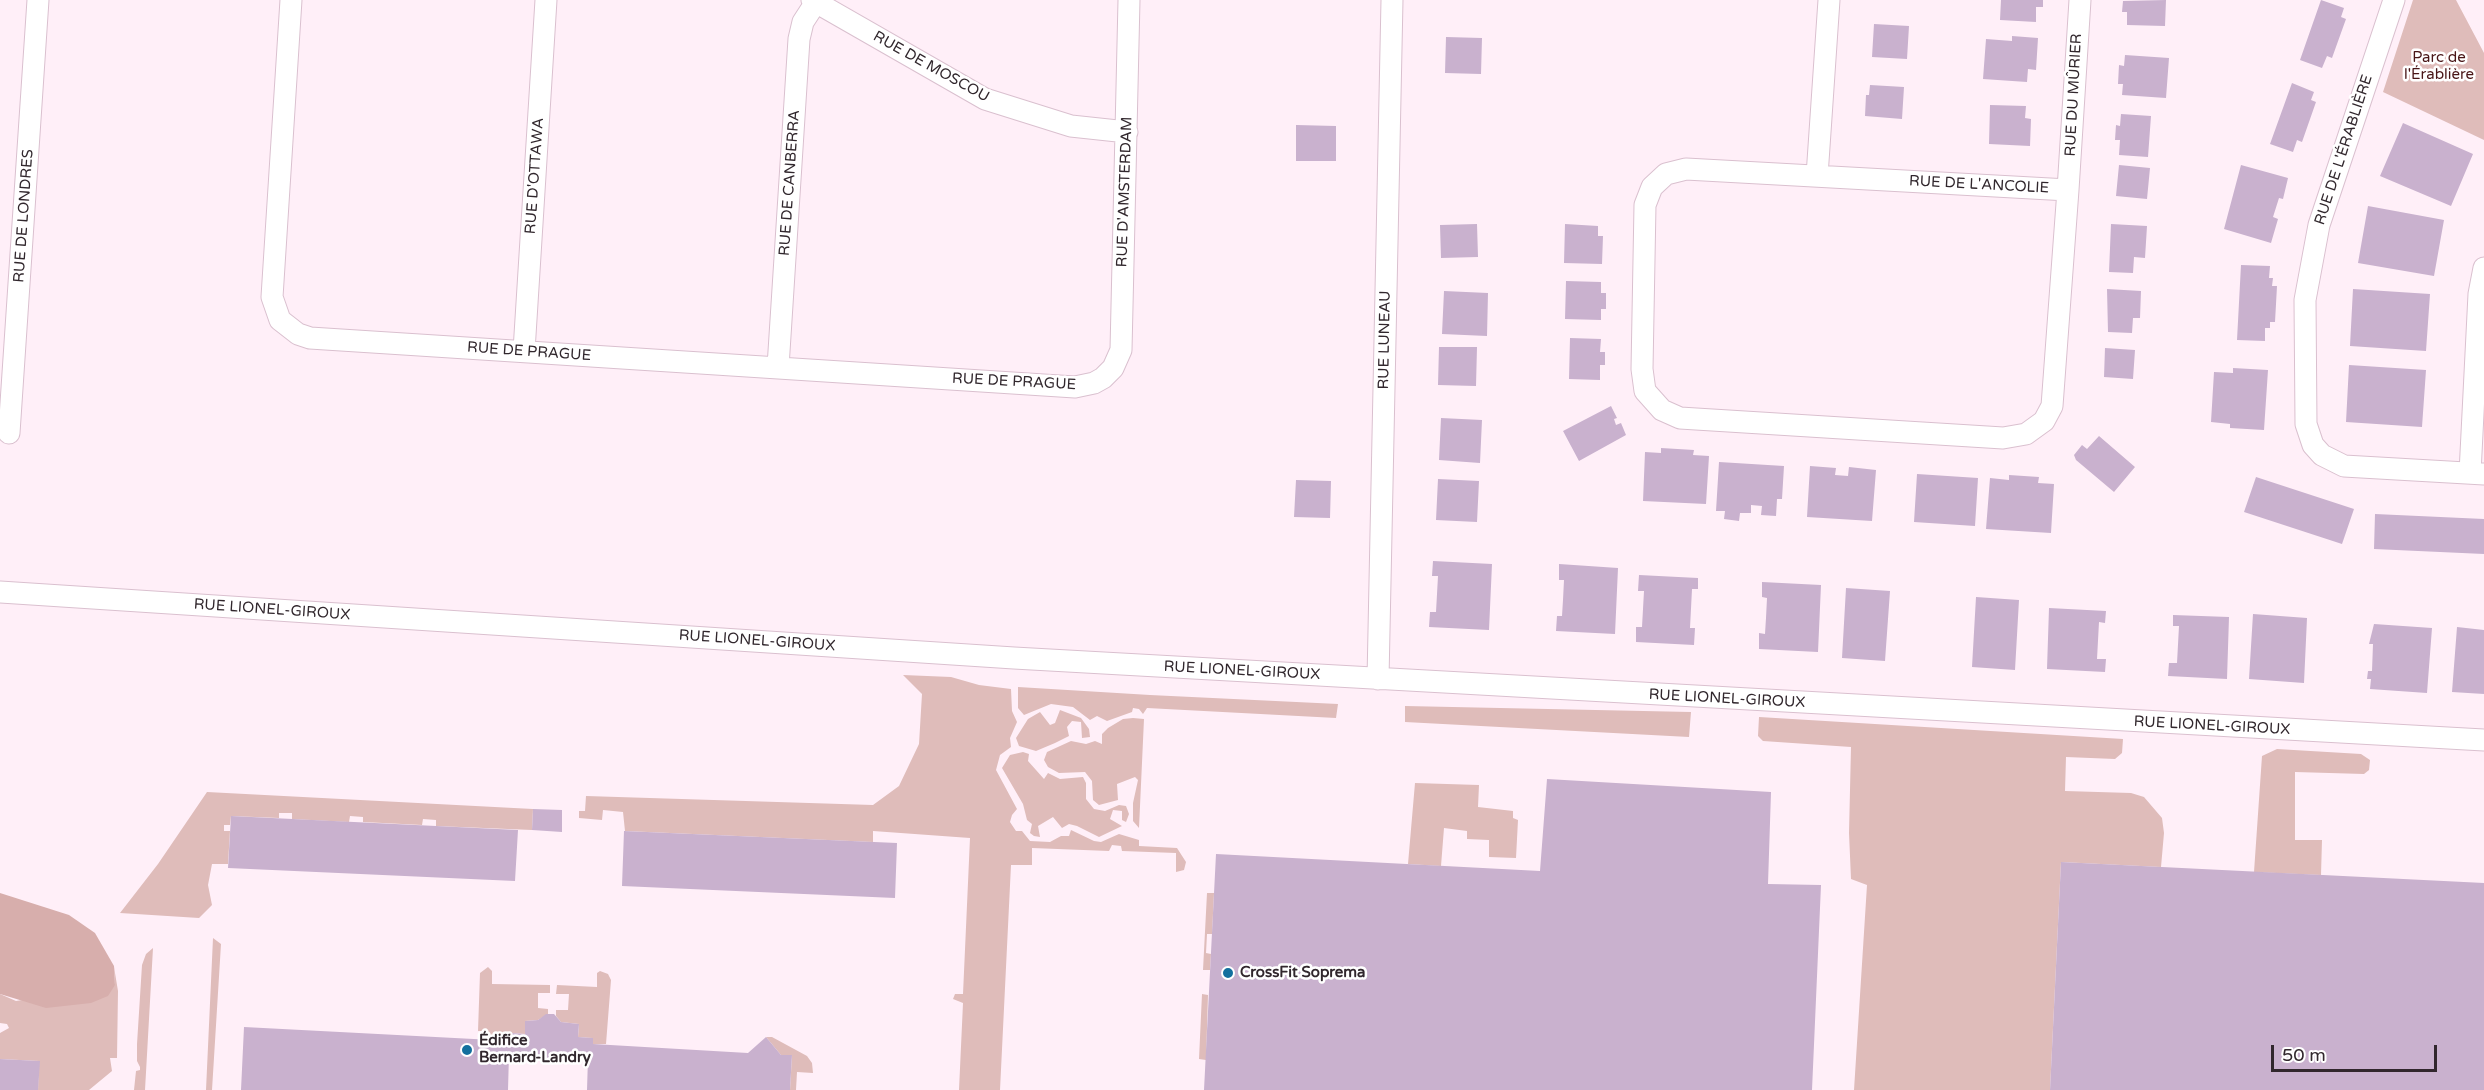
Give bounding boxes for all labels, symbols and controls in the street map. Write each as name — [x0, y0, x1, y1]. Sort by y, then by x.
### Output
street label: RUE DE MOSCOU — [870, 28, 992, 106]
street label: RUE DU MÛRIER — [2062, 33, 2086, 157]
park label: Parc de l'Érablière — [2404, 49, 2474, 84]
street label: RUE DE L'ÉRABLIÈRE — [2311, 73, 2377, 227]
street label: RUE DE CANBERRA — [776, 109, 804, 257]
street label: RUE D'AMSTERDAM — [1113, 116, 1137, 268]
street label: RUE D'OTTAWA — [522, 117, 548, 235]
street label: RUE DE LONDRES — [10, 149, 38, 283]
street label: RUE DE L'ANCOLIE — [1909, 172, 2049, 198]
street label: RUE LUNEAU — [1375, 290, 1395, 390]
street label: RUE DE PRAGUE — [466, 339, 592, 365]
street label: RUE DE PRAGUE — [951, 370, 1077, 394]
street label: RUE LIONEL-GIROUX — [193, 596, 351, 624]
street label: RUE LIONEL-GIROUX — [678, 627, 836, 655]
street label: RUE LIONEL-GIROUX — [1163, 658, 1321, 684]
street label: RUE LIONEL-GIROUX — [1648, 686, 1806, 712]
street label: RUE LIONEL-GIROUX — [2133, 713, 2291, 739]
place label: CrossFit Soprema — [1240, 964, 1366, 982]
marker: CrossFit Soprema — [1221, 966, 1235, 980]
place label: Édifice Bernard-Landry — [479, 1032, 591, 1067]
scale bar — [2274, 1033, 2440, 1071]
marker: Édifice Bernard-Landry — [460, 1043, 474, 1057]
text: 50 m — [2282, 1044, 2326, 1066]

